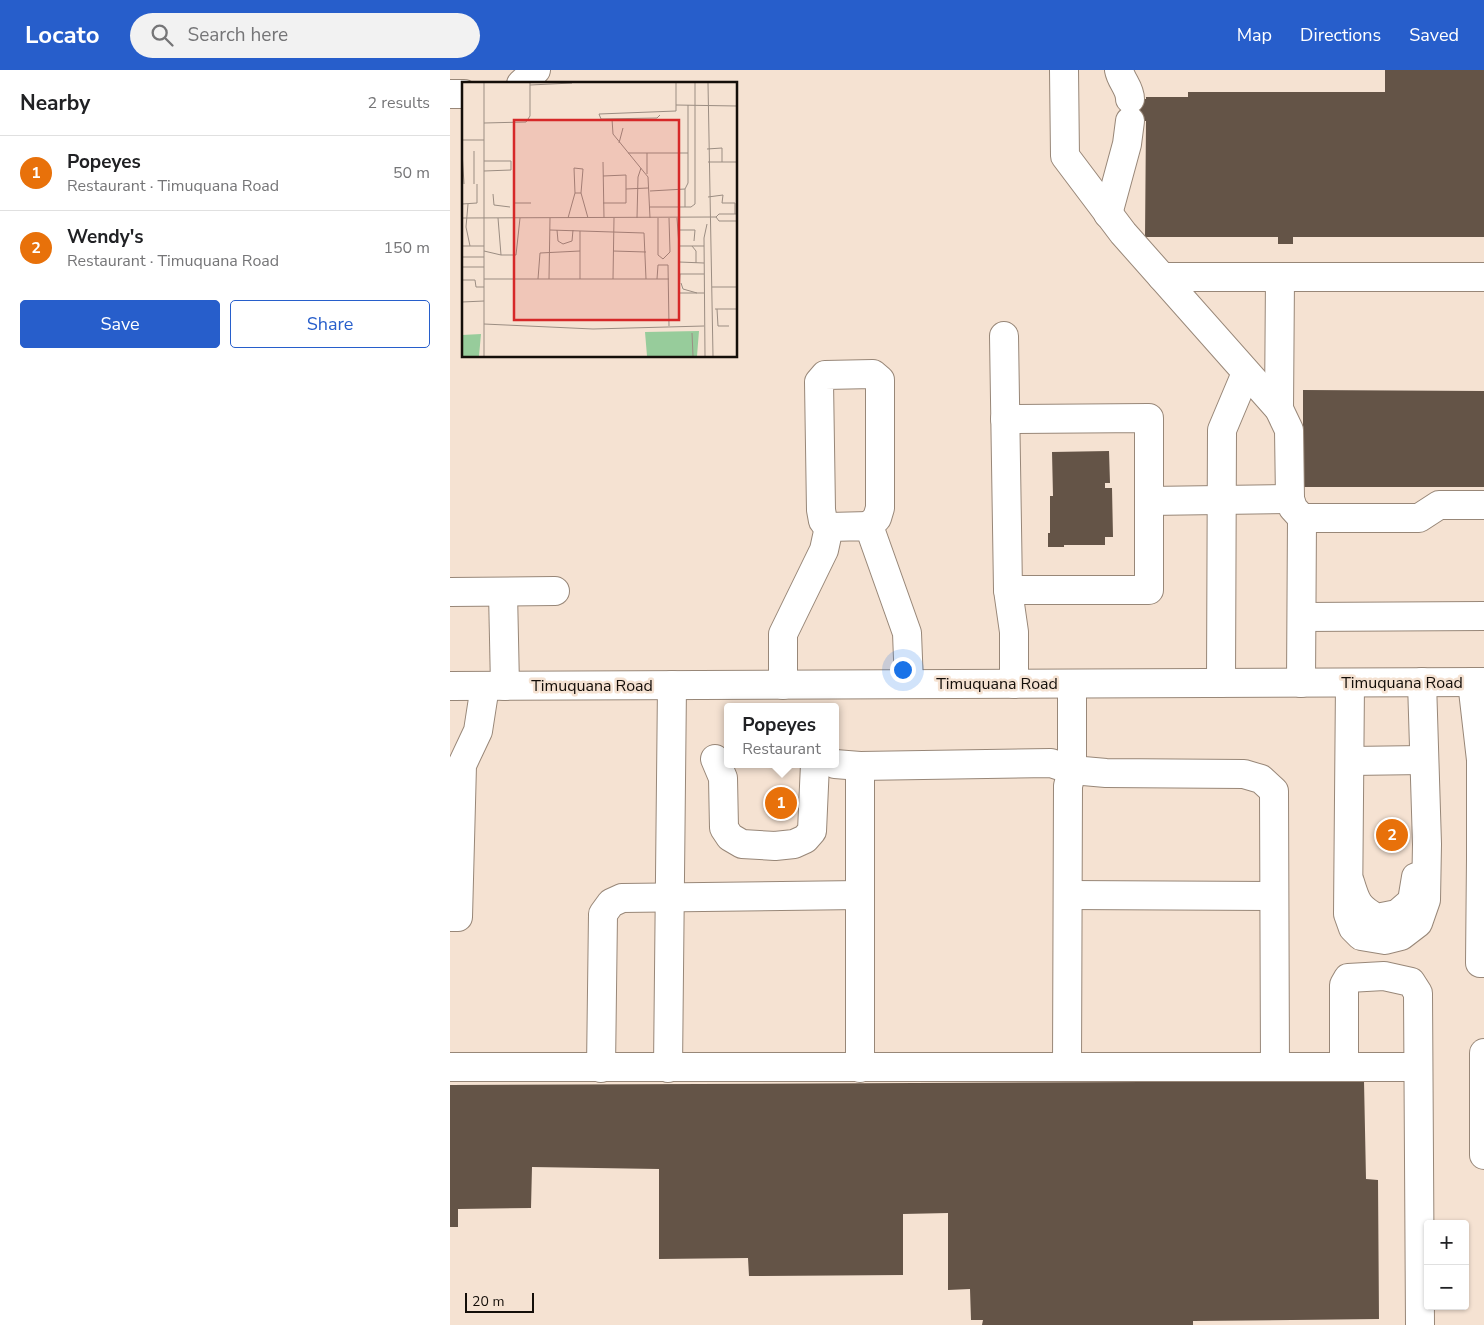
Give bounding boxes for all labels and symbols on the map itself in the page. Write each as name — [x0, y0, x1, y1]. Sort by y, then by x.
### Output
inset map — [462, 82, 738, 358]
your location — [890, 657, 916, 683]
street label: Timuquana Road — [1341, 672, 1463, 694]
street label: Timuquana Road — [936, 673, 1058, 695]
street label: Timuquana Road — [531, 675, 653, 697]
pin: 1 — [765, 784, 797, 822]
pin: 2 — [1376, 816, 1408, 854]
scale bar — [465, 1290, 534, 1313]

